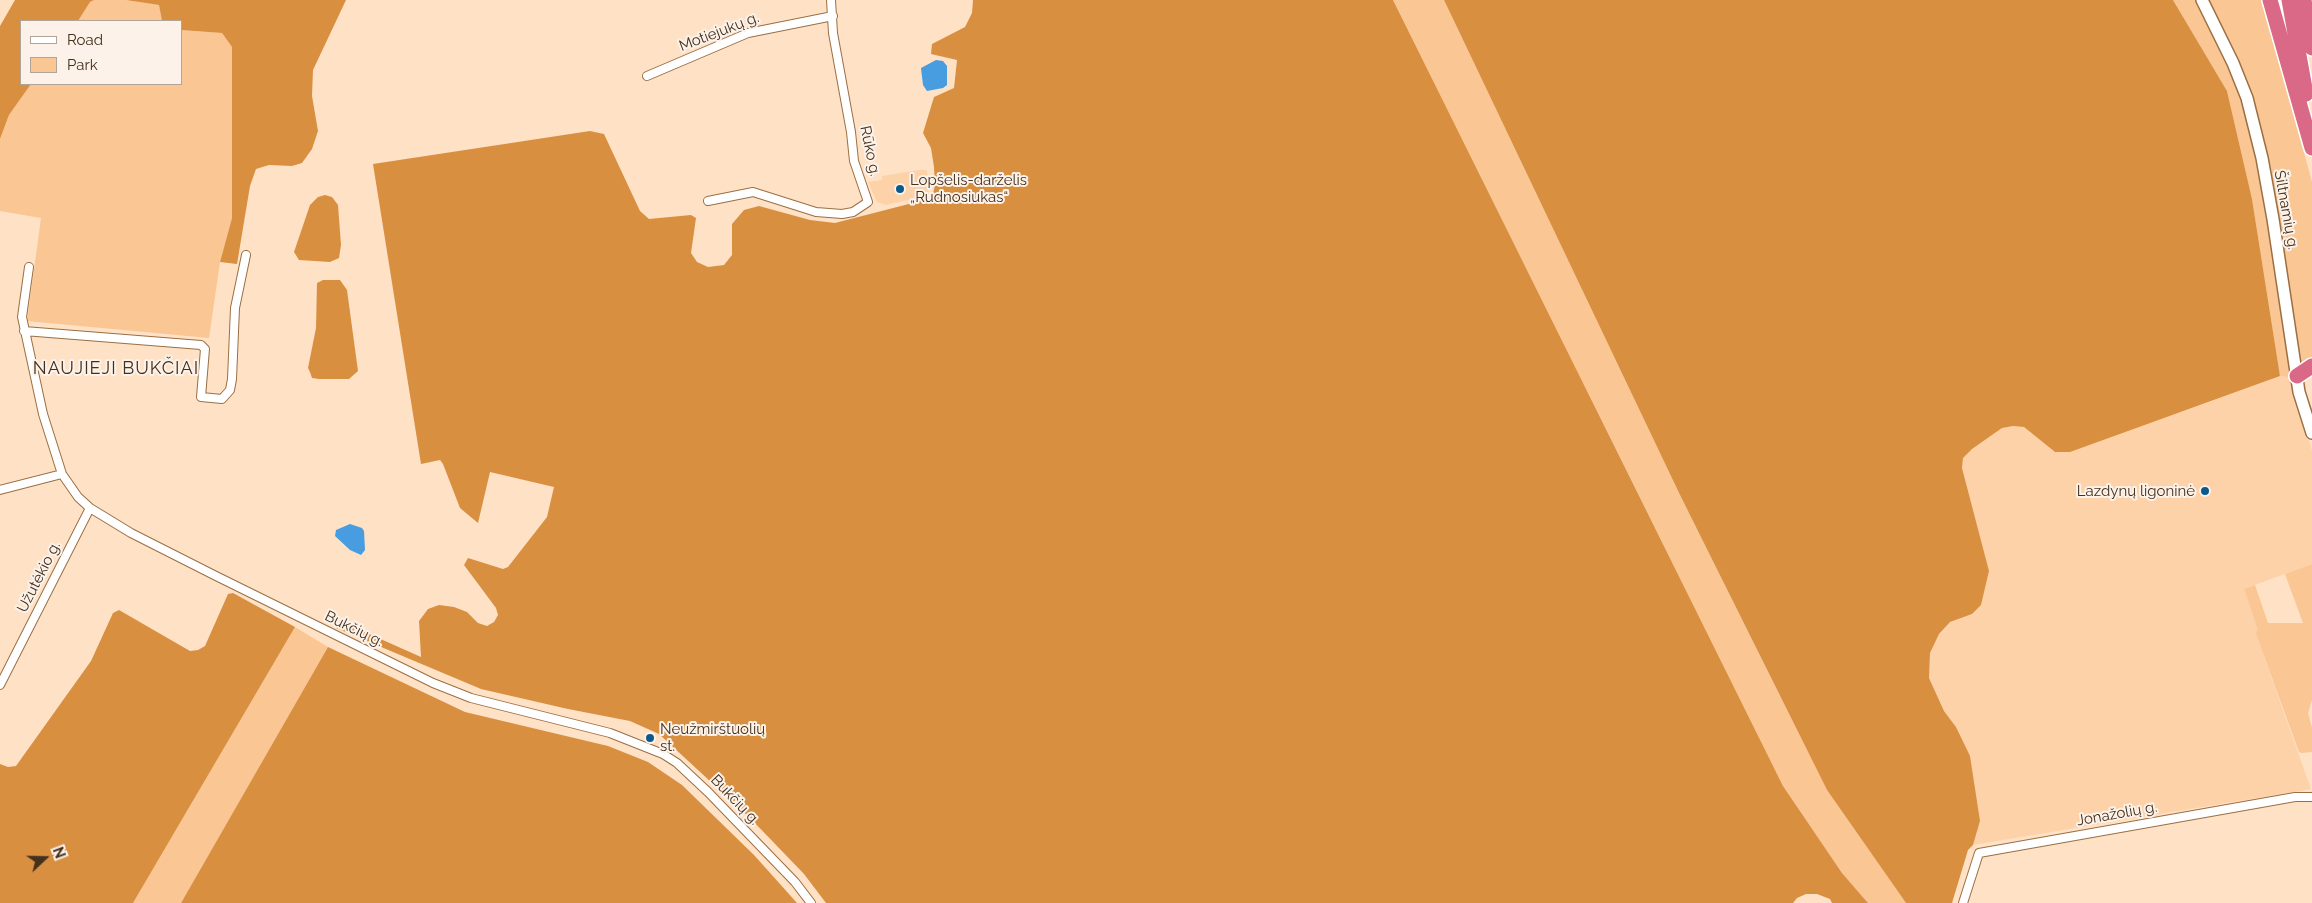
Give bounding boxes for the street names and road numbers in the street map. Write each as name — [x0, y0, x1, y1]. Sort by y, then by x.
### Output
street label: Motiejukų g. — [677, 9, 761, 55]
street label: Rūko g. — [856, 124, 884, 178]
street label: Šiltnamių g. — [2270, 169, 2302, 251]
street label: Užutėkio g. — [13, 538, 65, 616]
street label: Bukčių g. — [322, 607, 386, 651]
street label: Bukčių g. — [707, 771, 763, 829]
street label: Jonažolių g. — [2075, 798, 2159, 830]

